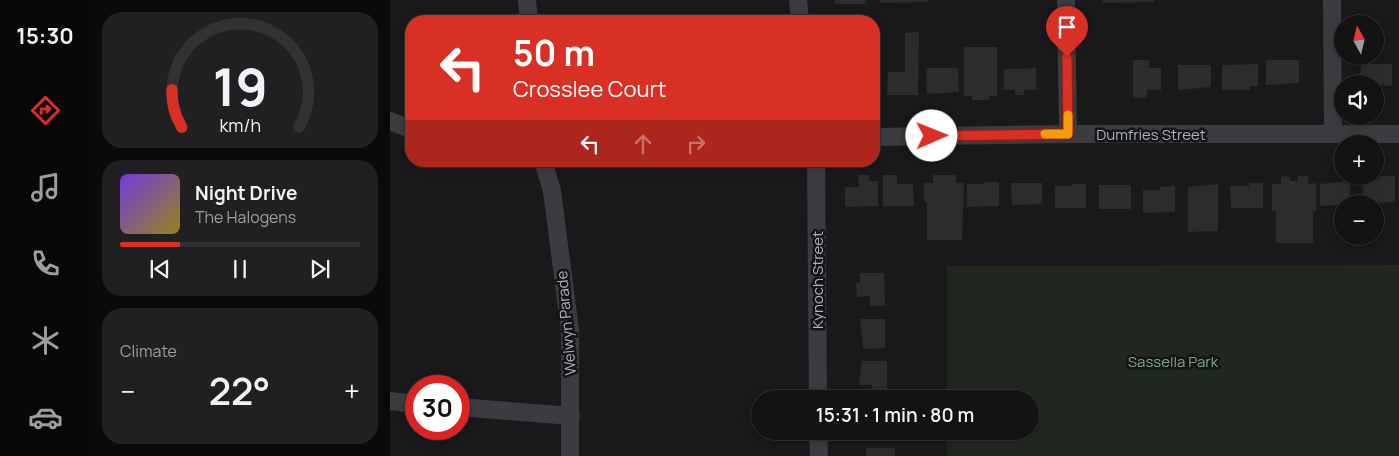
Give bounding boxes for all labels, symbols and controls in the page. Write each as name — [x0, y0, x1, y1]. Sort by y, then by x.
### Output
pin — [1046, 6, 1088, 57]
icon: arrive — [1053, 13, 1081, 41]
north arrow — [1334, 15, 1384, 65]
map controls — [1334, 15, 1384, 245]
text: 15:30 — [16, 21, 74, 51]
text: 50 m — [513, 29, 595, 77]
icon: left — [430, 35, 495, 100]
text: 19 — [212, 51, 268, 122]
text: Crosslee Court — [513, 74, 666, 104]
button: sound — [1334, 75, 1384, 125]
icon: directions — [28, 93, 63, 128]
position arrow — [905, 109, 957, 161]
text: km/h — [219, 113, 261, 137]
street label: Dumfries Street — [1096, 124, 1206, 145]
icon: left — [576, 130, 604, 158]
icon: ahead — [629, 130, 657, 158]
icon: right — [682, 130, 710, 158]
button: + — [1334, 135, 1384, 185]
icon: music — [28, 170, 63, 205]
text: Night Drive — [195, 180, 297, 206]
button: − — [1334, 195, 1384, 245]
text: The Halogens — [195, 206, 296, 228]
street label: Kynoch Street — [807, 231, 828, 329]
icon: phone — [28, 246, 63, 281]
icon: previous — [146, 255, 174, 283]
icon: pause — [226, 255, 254, 283]
icon: next — [306, 255, 334, 283]
street label: Welwyn Parade — [551, 270, 581, 376]
icon: climate — [28, 323, 63, 358]
text: Climate — [120, 340, 177, 362]
park label: Sassella Park — [1128, 351, 1219, 372]
text: 22° — [209, 364, 270, 416]
text: − — [120, 372, 135, 410]
text: + — [344, 372, 360, 410]
speed limit sign: 30 — [405, 375, 470, 440]
icon: car — [28, 400, 63, 435]
text: 15:31 · 1 min · 80 m — [816, 402, 974, 428]

